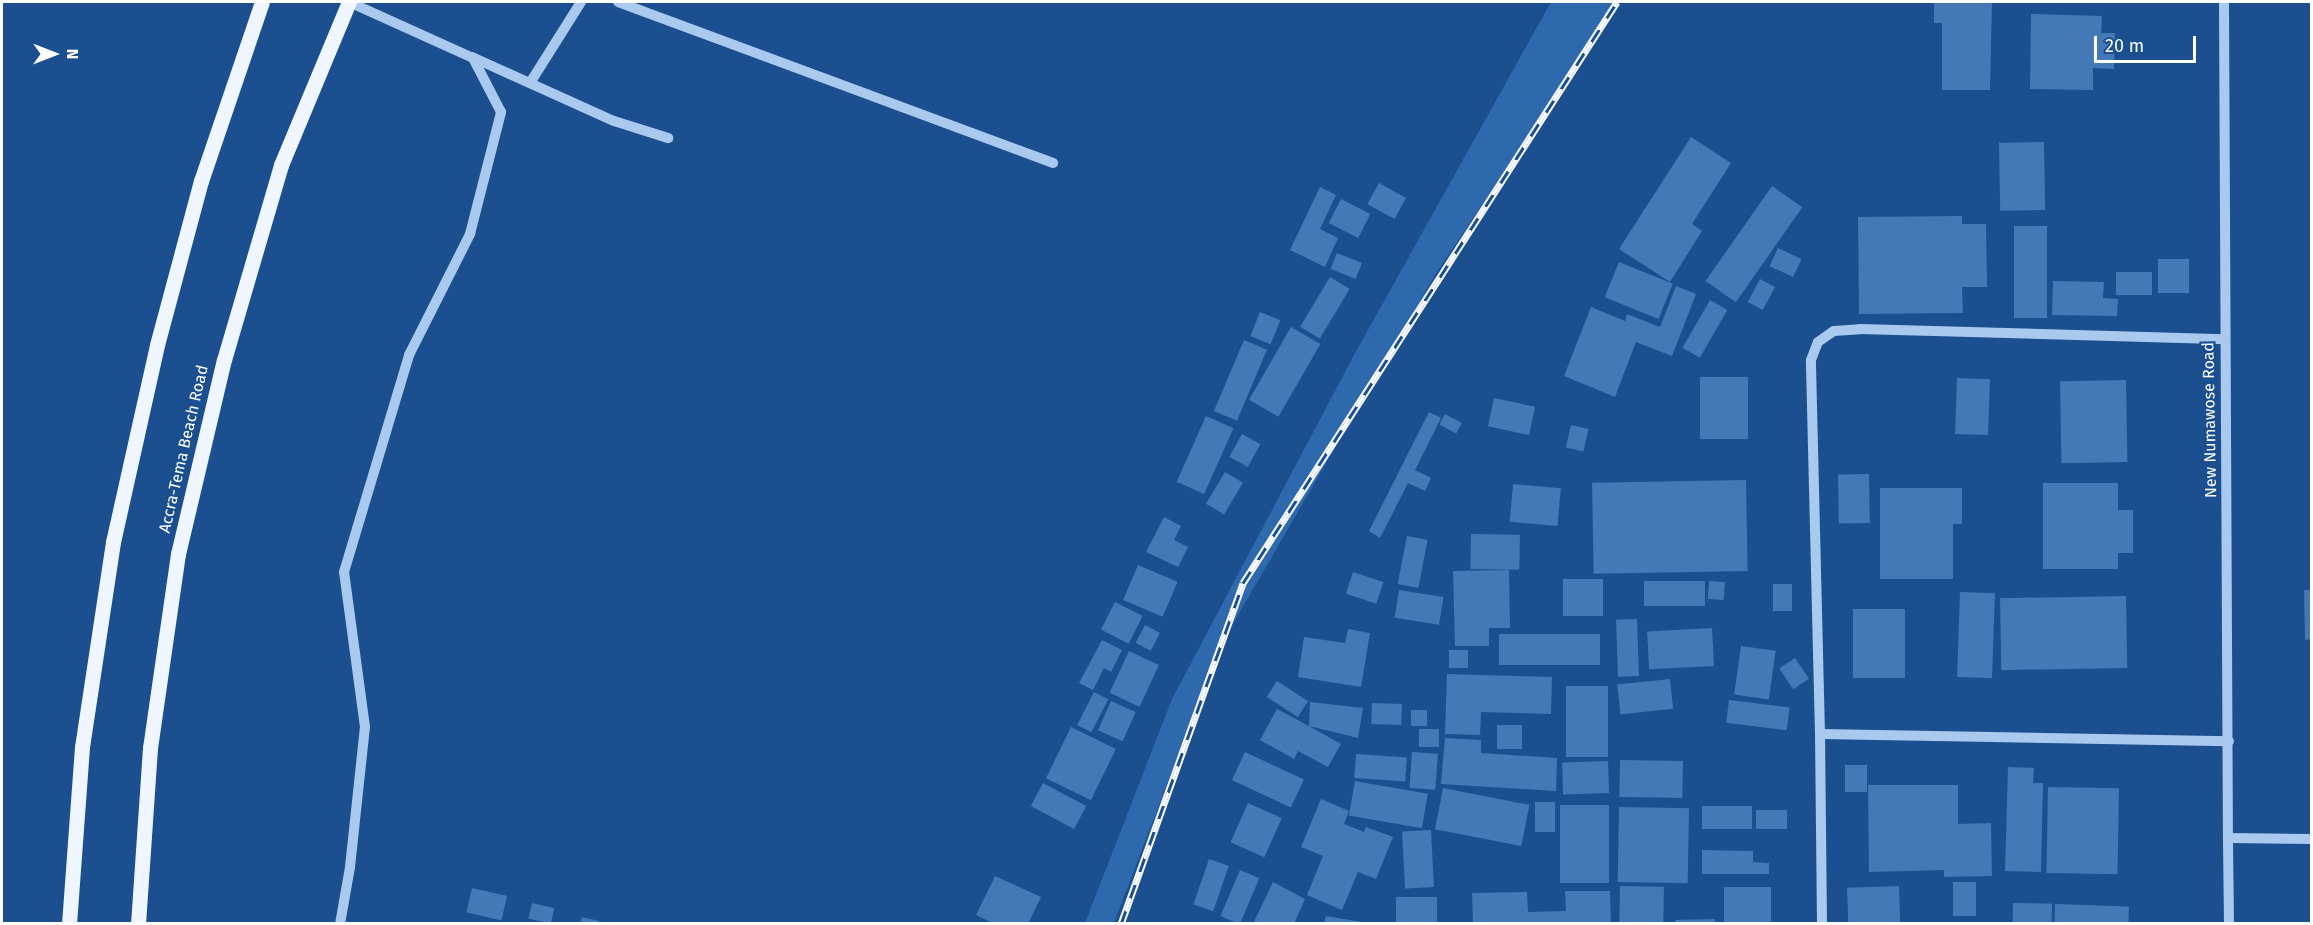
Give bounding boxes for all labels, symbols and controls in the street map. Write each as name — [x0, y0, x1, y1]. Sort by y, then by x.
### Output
north arrow — [24, 24, 84, 84]
scale bar — [2097, 24, 2199, 62]
text: 20 m — [2105, 35, 2144, 57]
text: N — [63, 49, 82, 59]
street label: New Numawose Road — [2199, 342, 2221, 498]
street label: Accra-Tema Beach Road — [155, 363, 213, 535]

